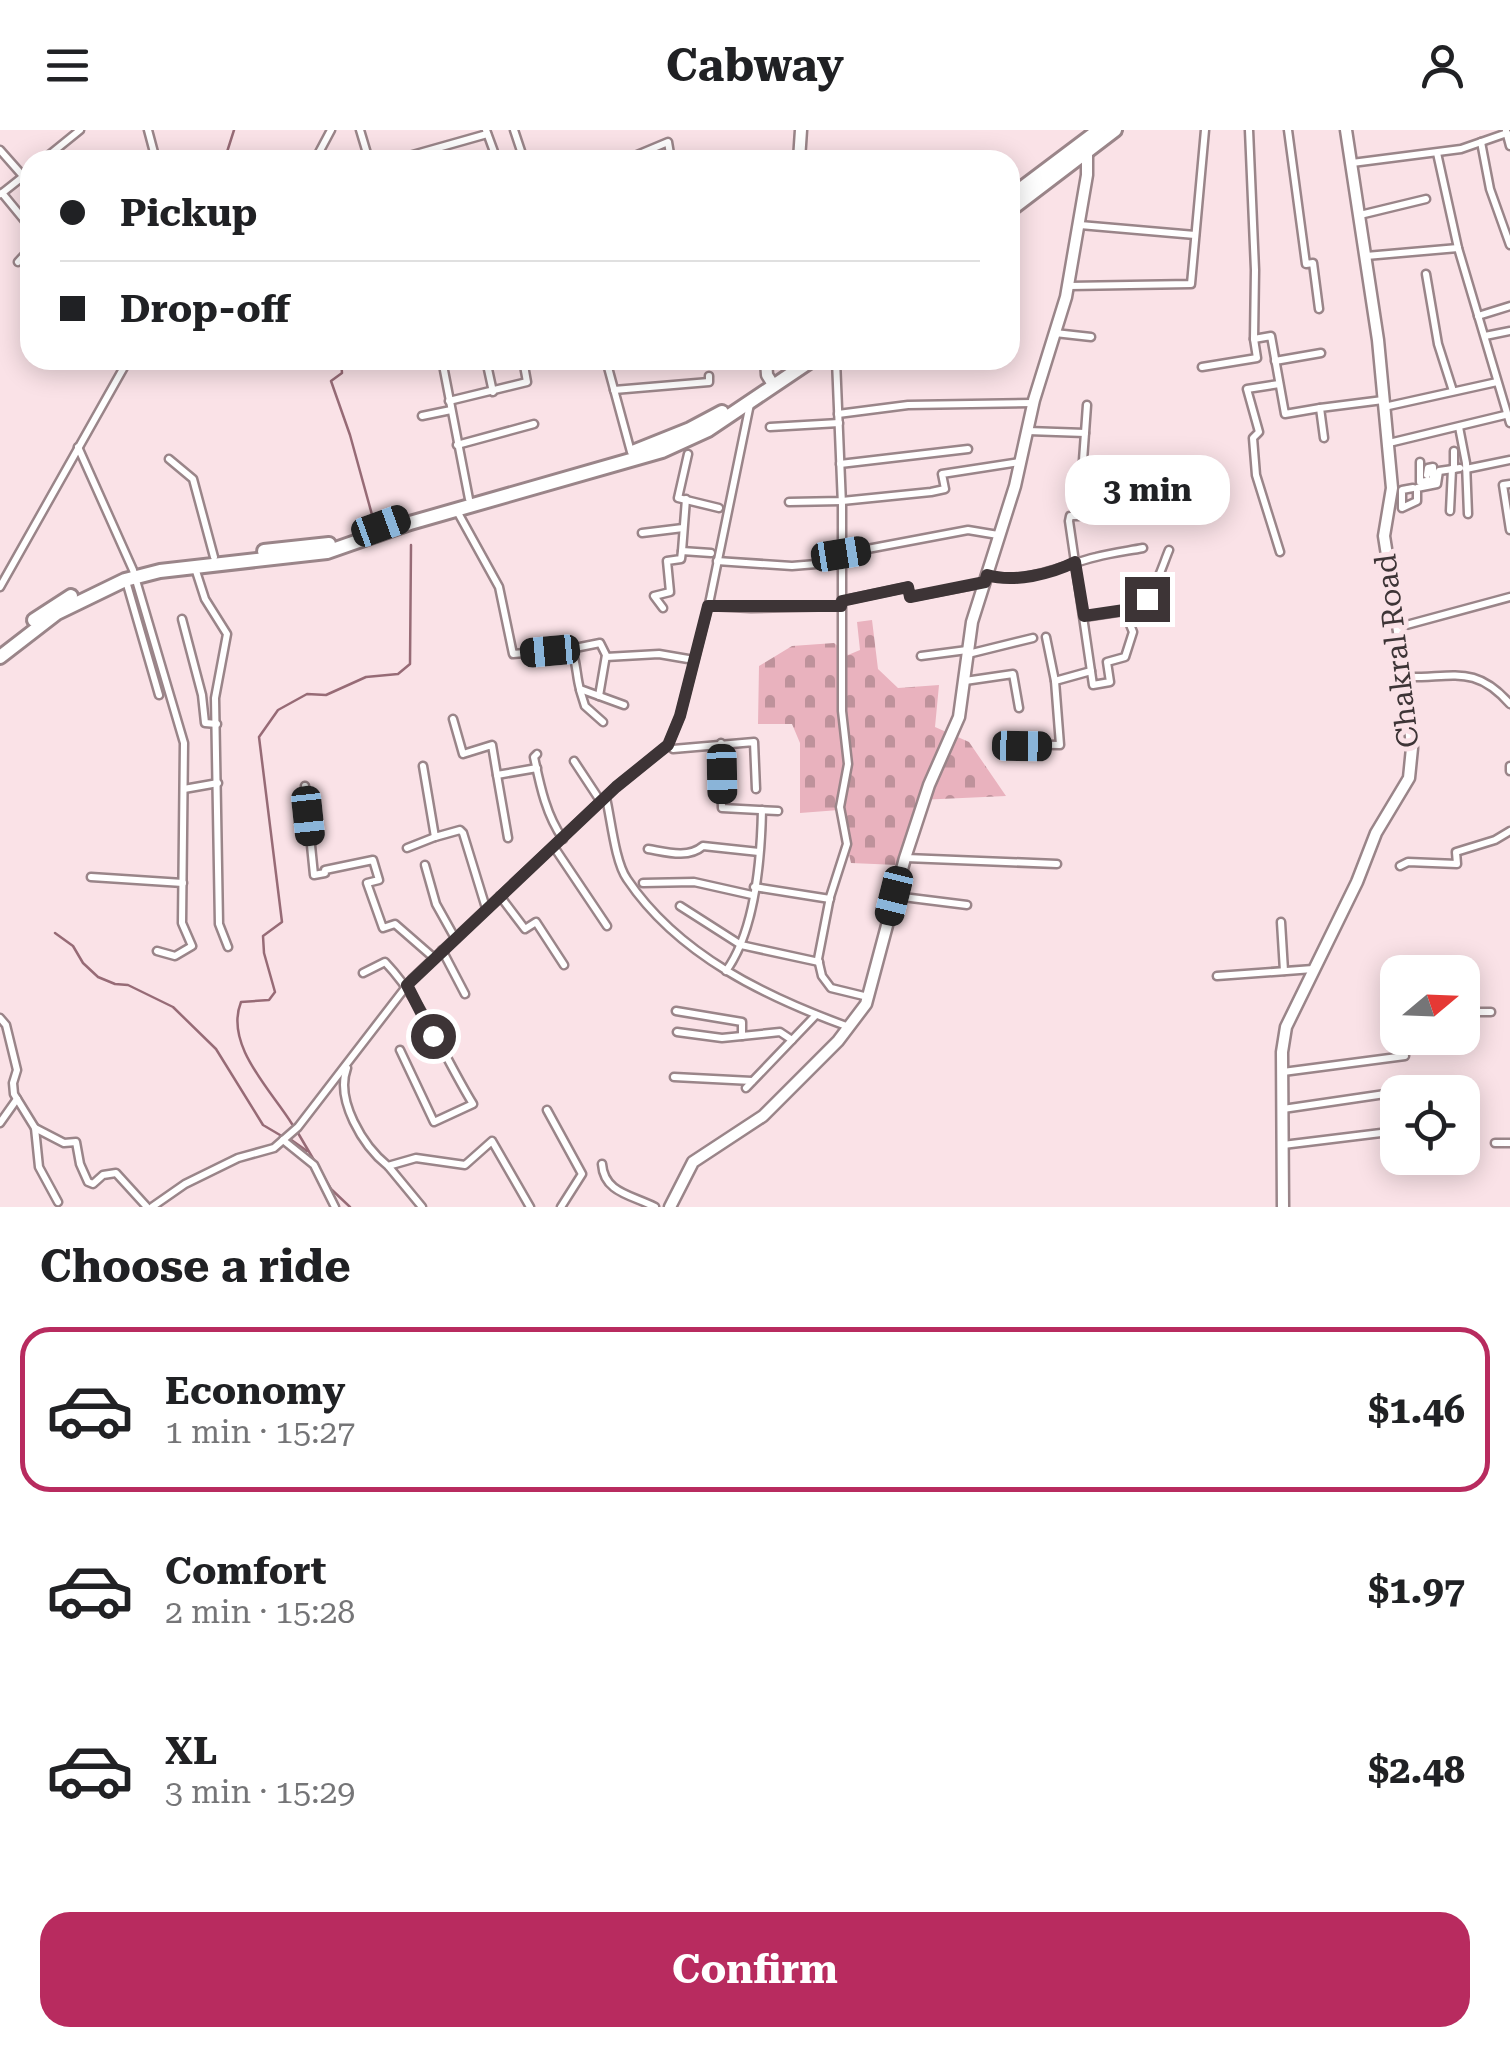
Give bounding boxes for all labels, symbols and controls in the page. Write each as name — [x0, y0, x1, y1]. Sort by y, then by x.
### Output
icon: menu — [40, 38, 95, 93]
icon: person — [1415, 38, 1470, 93]
text: Cabway — [666, 39, 844, 92]
text: Pickup — [120, 191, 257, 235]
text: Drop-off — [120, 287, 290, 331]
callout: 3 min — [1064, 454, 1230, 524]
text: 3 min — [1103, 471, 1192, 509]
car — [348, 502, 414, 550]
car — [809, 534, 873, 574]
street label: Chakral Road — [1367, 552, 1426, 750]
route end — [1125, 577, 1170, 622]
car — [519, 633, 581, 669]
car — [992, 730, 1052, 762]
car — [706, 744, 738, 804]
car — [290, 785, 326, 847]
car — [872, 863, 916, 929]
north arrow — [1380, 955, 1480, 1055]
map controls — [1380, 955, 1480, 1175]
route start — [411, 1014, 456, 1059]
button: locate — [1380, 1075, 1480, 1175]
text: Choose a ride — [40, 1240, 351, 1293]
icon: car — [45, 1365, 135, 1455]
text: Economy — [165, 1369, 345, 1413]
text: $1.46 — [1368, 1388, 1465, 1432]
text: 1 min · 15:27 — [165, 1413, 355, 1451]
icon: car — [45, 1545, 135, 1635]
text: Comfort — [165, 1549, 326, 1593]
text: $1.97 — [1368, 1568, 1465, 1612]
text: 2 min · 15:28 — [165, 1593, 355, 1631]
icon: car — [45, 1725, 135, 1815]
text: XL — [165, 1729, 217, 1773]
text: $2.48 — [1368, 1748, 1465, 1792]
text: 3 min · 15:29 — [165, 1773, 355, 1811]
button: Confirm — [40, 1912, 1470, 2027]

